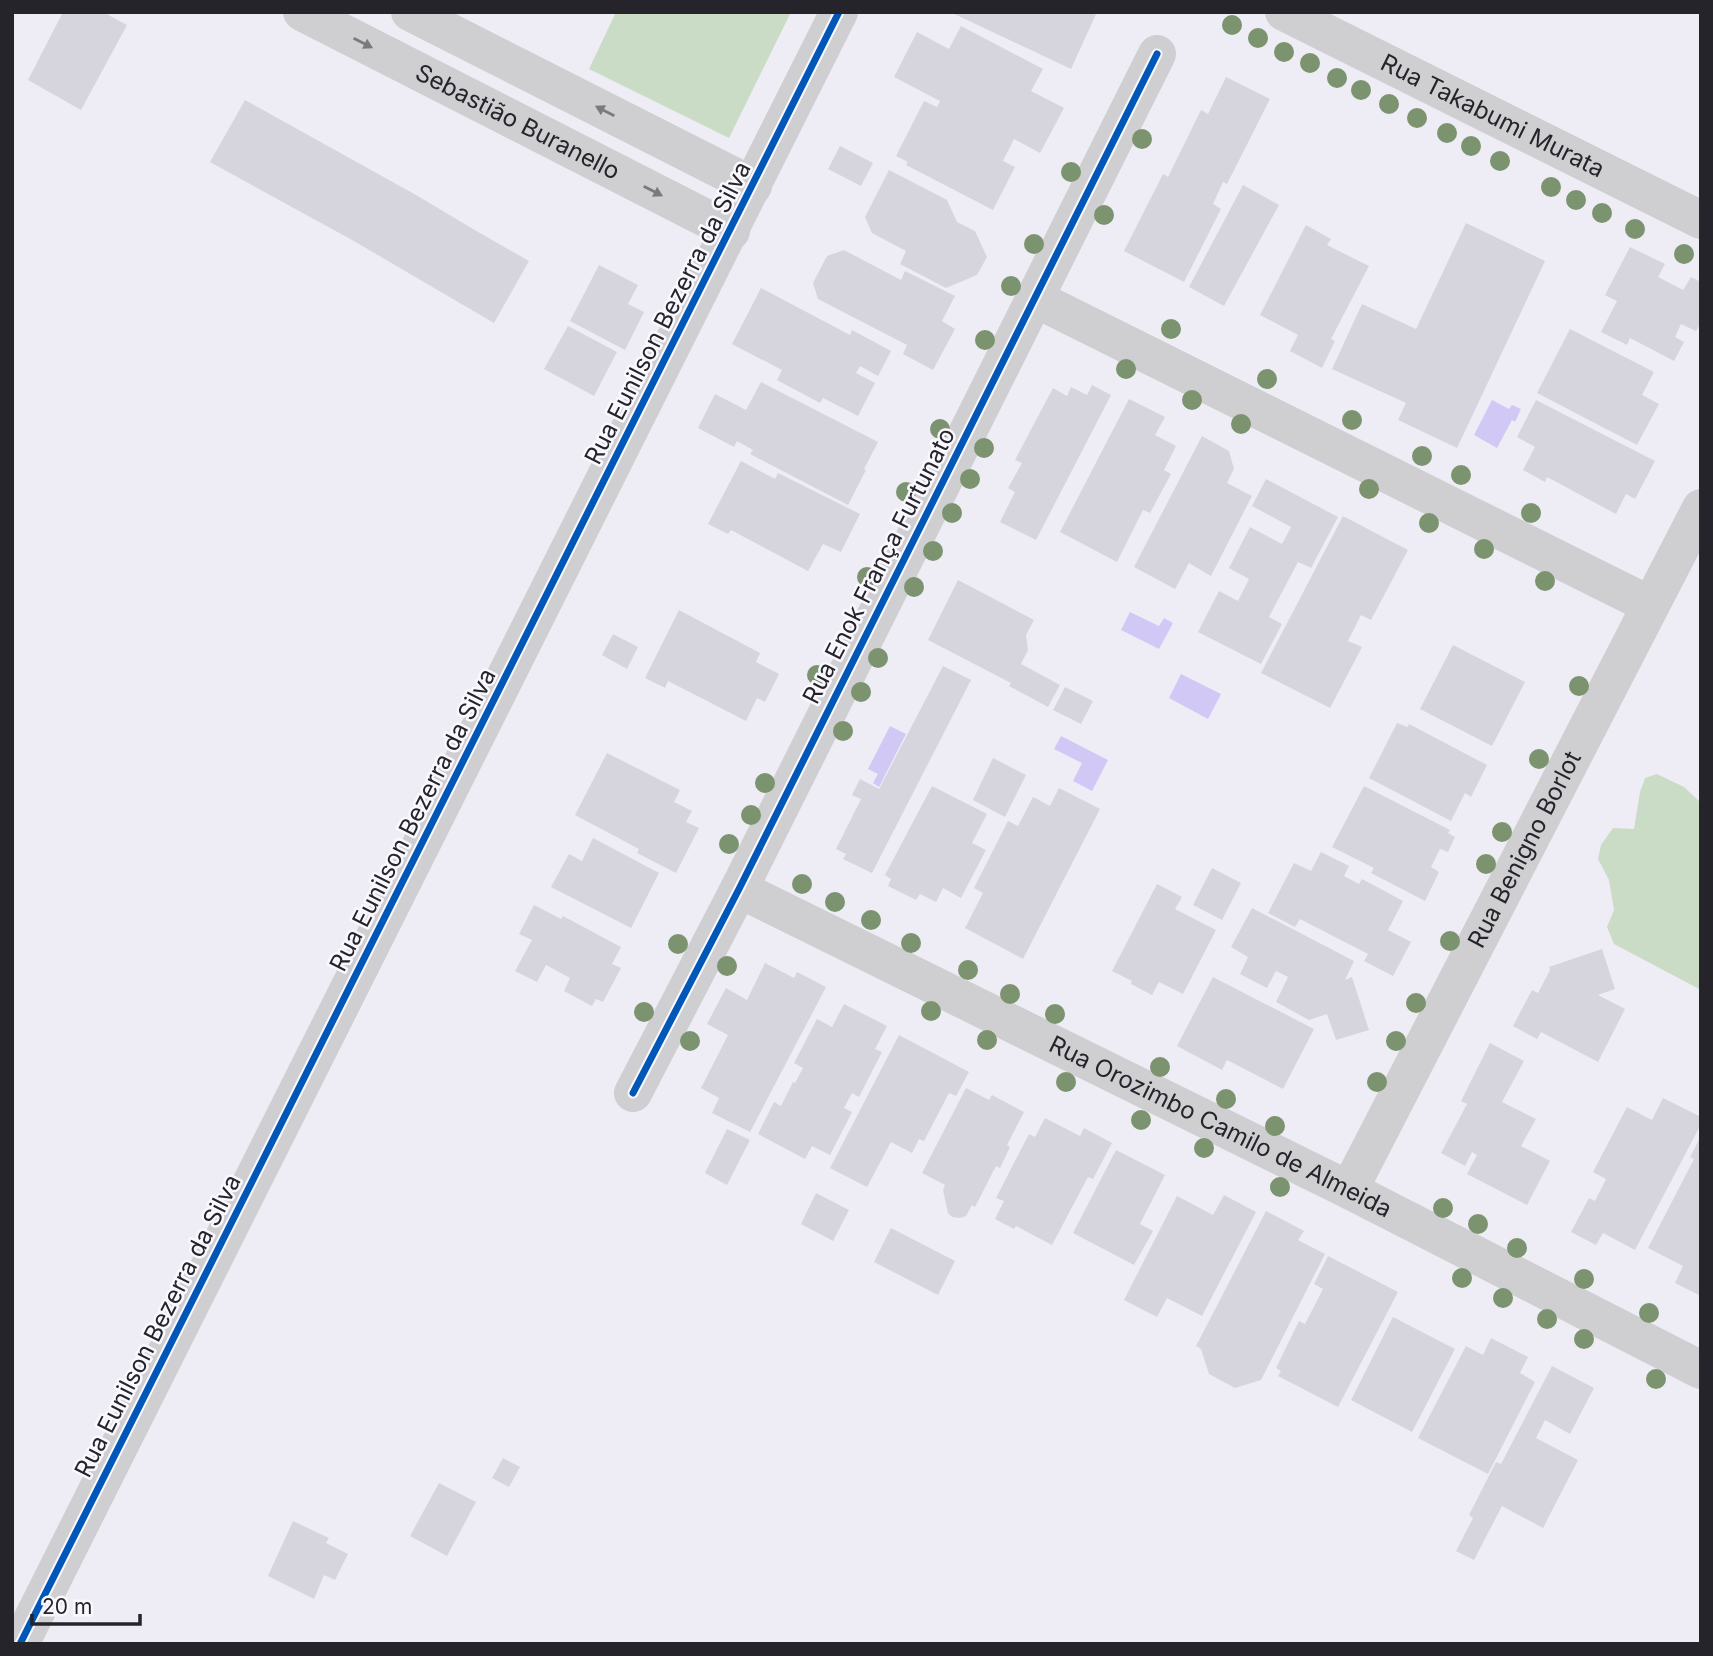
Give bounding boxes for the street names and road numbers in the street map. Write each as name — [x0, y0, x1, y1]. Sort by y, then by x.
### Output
street label: Rua Takabumi Murata — [1376, 48, 1609, 183]
street label: Sebastião Buranello — [411, 57, 625, 186]
street label: Rua Eunilson Bezerra da Silva — [578, 156, 757, 469]
street label: Rua Enok França Furtunato — [796, 423, 961, 709]
street label: Rua Eunilson Bezerra da Silva — [323, 663, 502, 976]
street label: Rua Benigno Borlot — [1462, 746, 1587, 953]
street label: Rua Orozimbo Camilo de Almeida — [1045, 1029, 1397, 1223]
street label: Rua Eunilson Bezerra da Silva — [68, 1169, 247, 1482]

